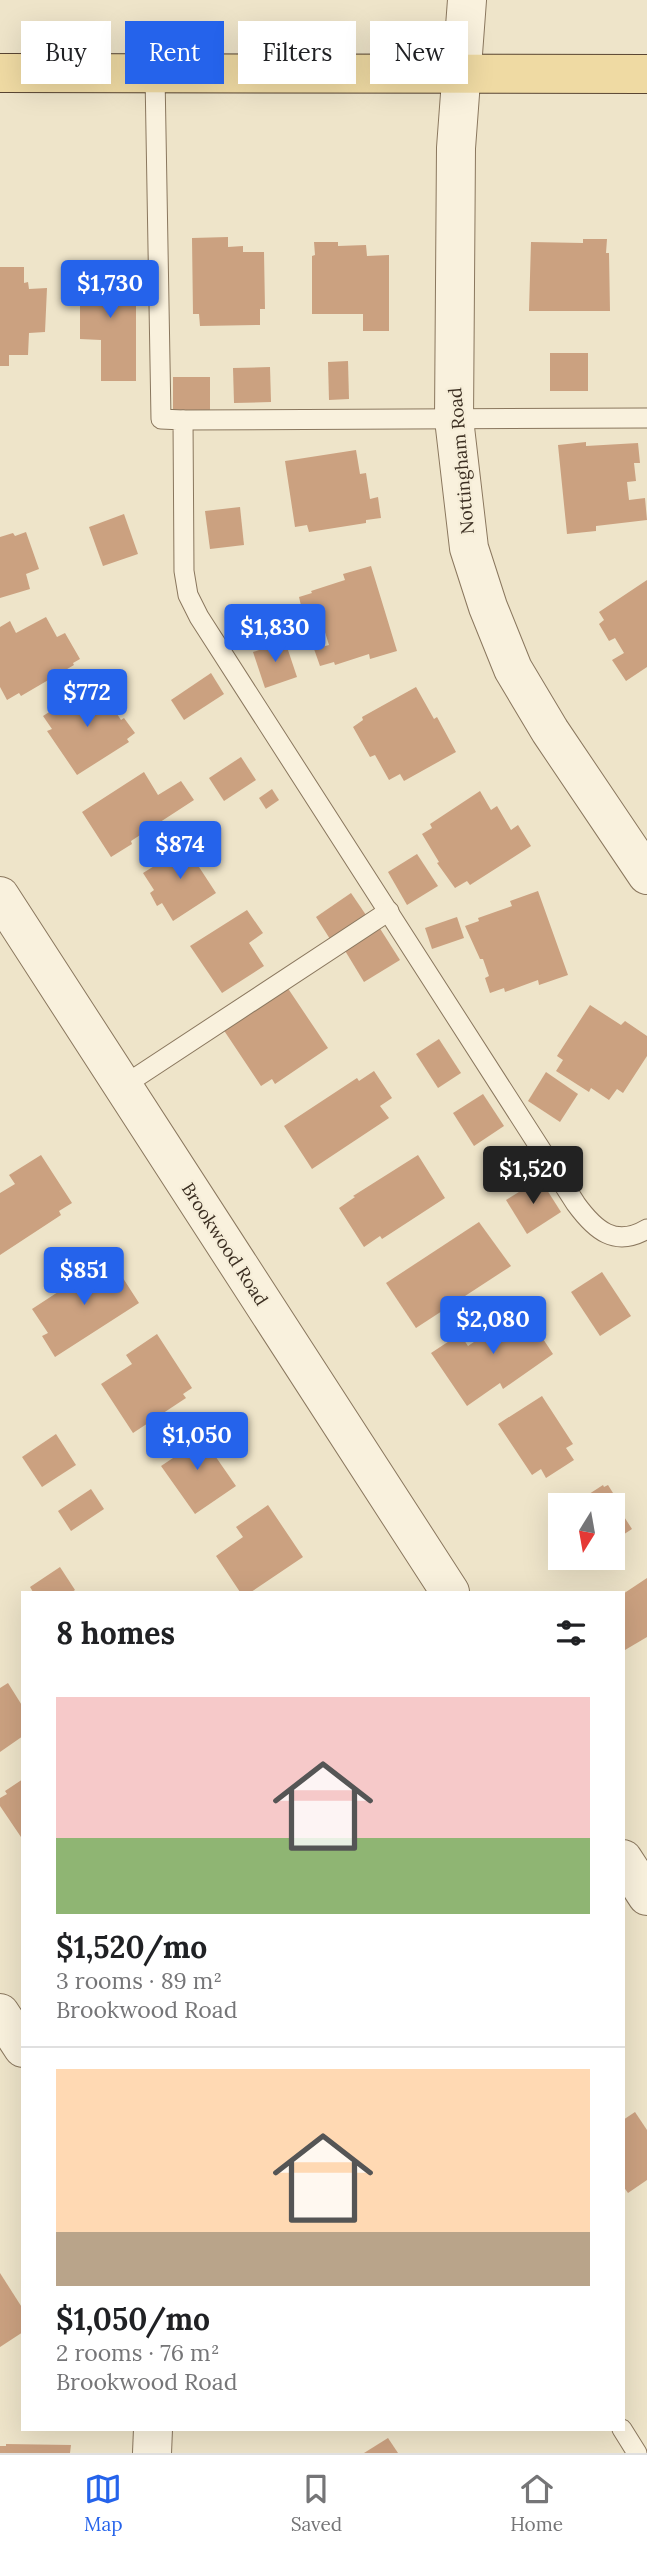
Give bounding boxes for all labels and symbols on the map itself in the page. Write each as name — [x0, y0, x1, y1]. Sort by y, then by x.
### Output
pin: $1,730 — [53, 260, 167, 320]
street label: Nottingham Road — [443, 386, 479, 535]
pin: $1,830 — [218, 604, 332, 664]
pin: $772 — [46, 670, 128, 729]
pin: $874 — [139, 822, 221, 881]
pin: $1,520 — [476, 1146, 590, 1206]
street label: Brookwood Road — [177, 1178, 273, 1310]
pin: $851 — [43, 1248, 125, 1307]
pin: $2,080 — [436, 1296, 550, 1356]
pin: $1,050 — [140, 1412, 254, 1472]
north arrow — [548, 1493, 625, 1570]

